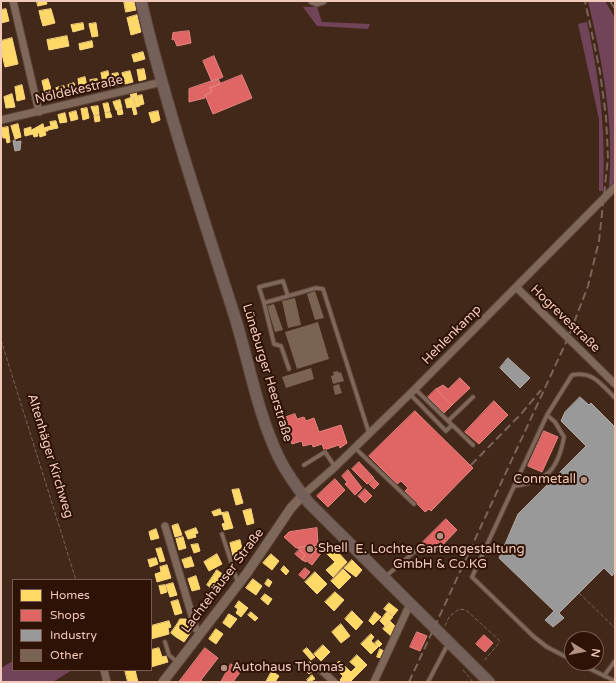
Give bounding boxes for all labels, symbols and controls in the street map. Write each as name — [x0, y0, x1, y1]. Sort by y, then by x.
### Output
street label: Nöldekestraße — [33, 72, 125, 108]
street label: Hogrevestraße — [527, 282, 603, 356]
street label: Lüneburger Heerstraße — [239, 302, 295, 444]
street label: Hehlenkamp — [419, 302, 485, 368]
street label: Altenhäger Kirchweg — [24, 392, 76, 520]
place label: Conmetall — [513, 472, 576, 488]
marker: Conmetall — [579, 475, 589, 485]
street label: Lachtehäuser Straße — [179, 526, 267, 636]
marker: E. Lochte Gartengestaltung GmbH & Co.KG — [435, 531, 445, 541]
place label: Shell — [318, 541, 348, 557]
place label: E. Lochte Gartengestaltung GmbH & Co.KG — [355, 542, 525, 573]
marker: Shell — [305, 544, 315, 554]
legend — [12, 579, 152, 671]
text: Homes — [50, 588, 90, 602]
text: Shops — [50, 608, 85, 622]
text: Industry — [50, 628, 97, 642]
north arrow — [564, 631, 604, 671]
text: Other — [50, 648, 83, 662]
text: N — [588, 648, 602, 658]
place label: Autohaus Thomas — [232, 660, 344, 676]
marker: Autohaus Thomas — [219, 663, 229, 673]

